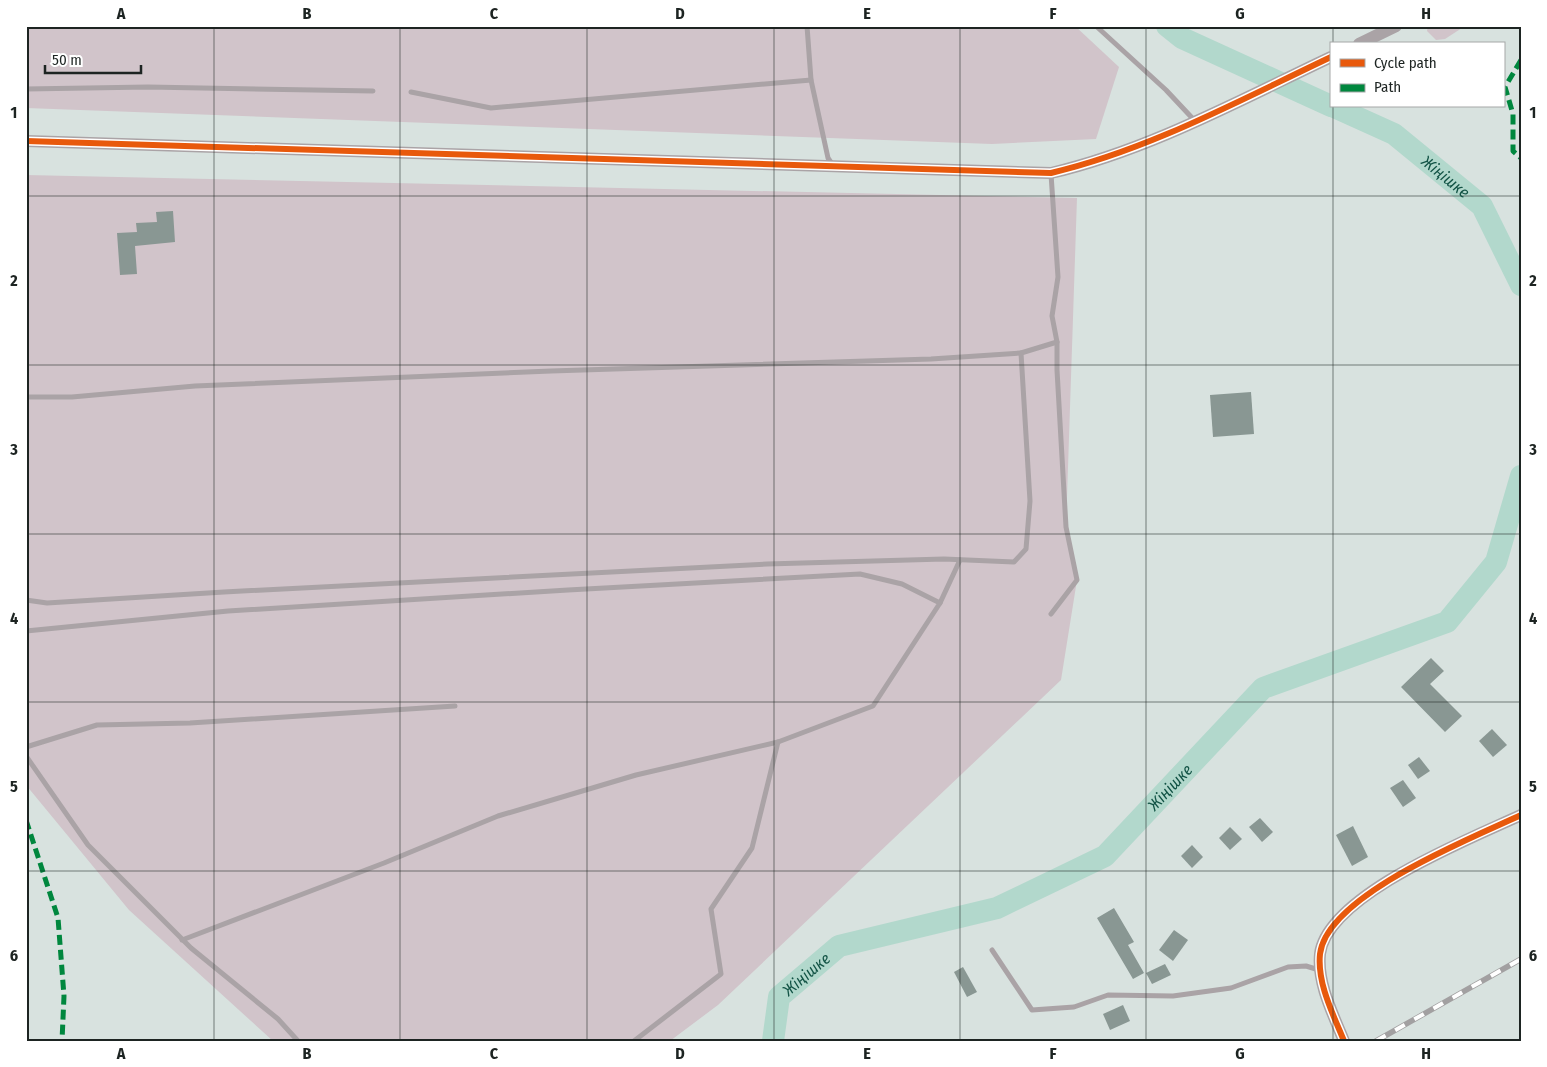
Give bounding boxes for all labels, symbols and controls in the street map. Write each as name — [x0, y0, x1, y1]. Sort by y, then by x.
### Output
text: A — [116, 4, 126, 23]
text: B — [303, 4, 312, 23]
text: C — [490, 4, 499, 23]
text: D — [675, 4, 685, 23]
text: E — [863, 4, 871, 23]
text: F — [1049, 4, 1057, 23]
text: G — [1235, 4, 1245, 23]
text: H — [1421, 4, 1431, 23]
scale bar — [45, 42, 141, 74]
legend — [1330, 42, 1504, 108]
text: 50 m — [52, 51, 82, 69]
text: Cycle path — [1374, 54, 1437, 72]
text: Path — [1374, 78, 1401, 96]
text: 1 — [11, 103, 17, 122]
text: 1 — [1530, 103, 1536, 122]
water label: Жіңішке — [1417, 151, 1474, 202]
text: 2 — [9, 271, 18, 290]
text: 2 — [1528, 271, 1537, 290]
text: 3 — [9, 440, 18, 459]
text: 3 — [1528, 440, 1537, 459]
text: 4 — [10, 609, 18, 628]
text: 4 — [1529, 609, 1537, 628]
water label: Жіңішке — [1143, 760, 1197, 815]
text: 5 — [10, 777, 18, 796]
text: 5 — [1529, 777, 1537, 796]
text: 6 — [10, 946, 18, 965]
text: 6 — [1529, 946, 1537, 965]
water label: Жіңішке — [778, 949, 834, 1000]
text: A — [116, 1044, 126, 1063]
text: B — [303, 1044, 312, 1063]
text: C — [490, 1044, 499, 1063]
text: D — [675, 1044, 685, 1063]
text: E — [863, 1044, 871, 1063]
text: F — [1049, 1044, 1057, 1063]
text: G — [1235, 1044, 1245, 1063]
text: H — [1421, 1044, 1431, 1063]

